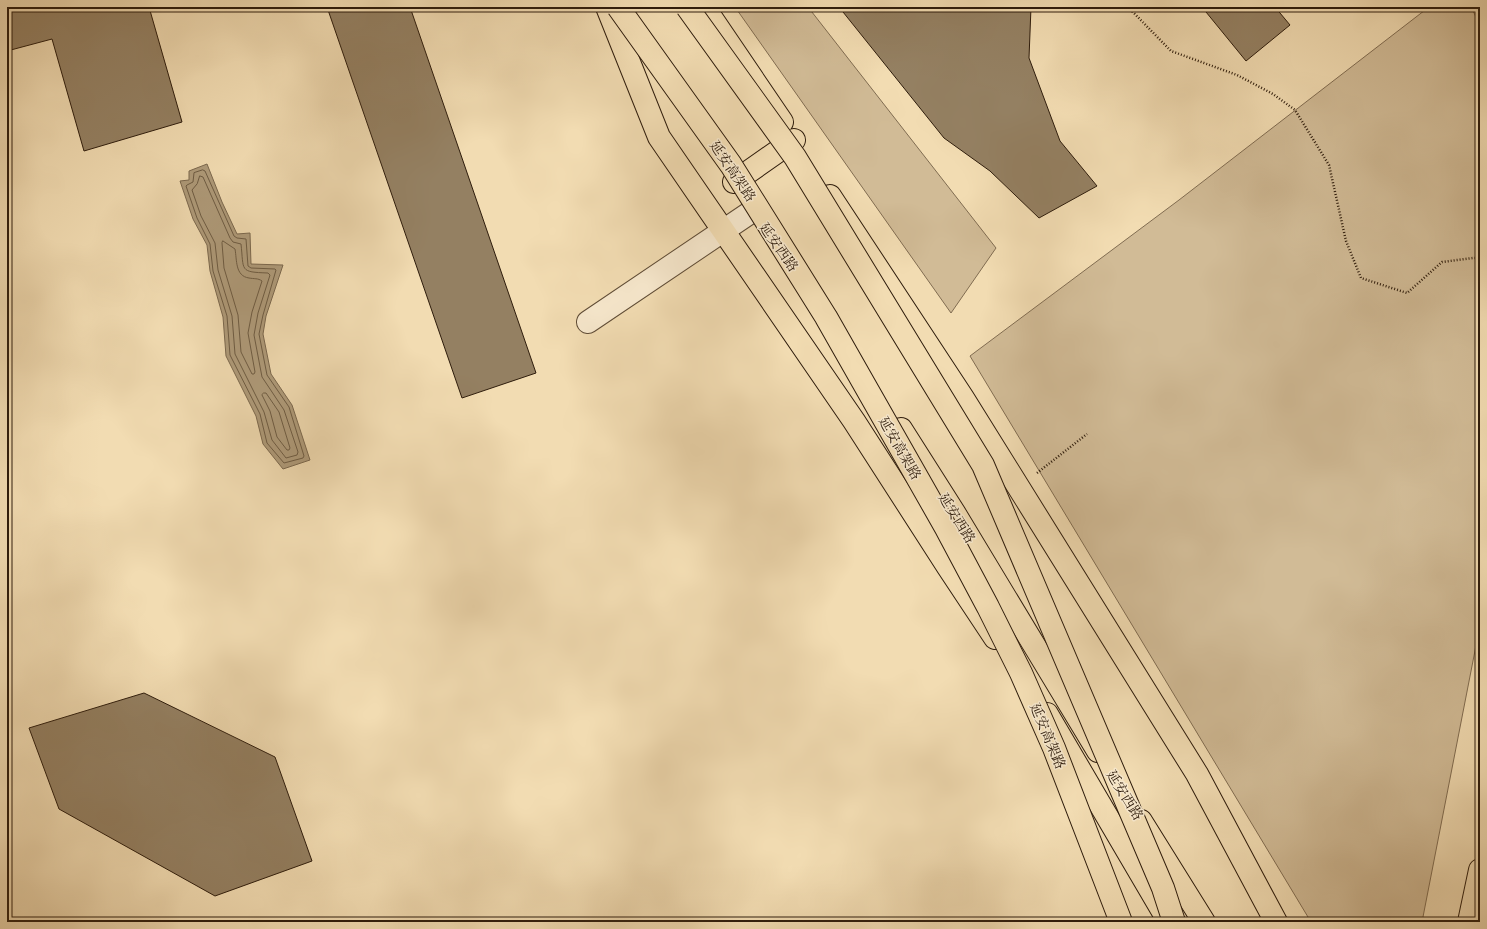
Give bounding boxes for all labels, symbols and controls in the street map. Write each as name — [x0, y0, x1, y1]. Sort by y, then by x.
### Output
street label: 延安高架路 — [705, 138, 759, 206]
street label: 延安西路 — [755, 219, 802, 276]
street label: 延安高架路 — [874, 414, 924, 483]
street label: 延安西路 — [934, 490, 979, 547]
street label: 延安高架路 — [1025, 701, 1069, 772]
street label: 延安西路 — [1102, 767, 1147, 824]

